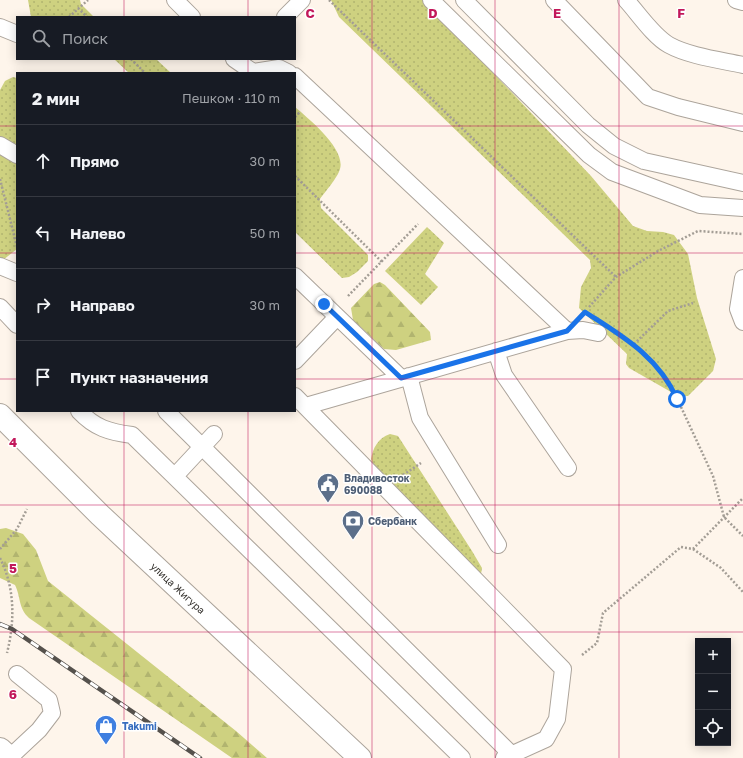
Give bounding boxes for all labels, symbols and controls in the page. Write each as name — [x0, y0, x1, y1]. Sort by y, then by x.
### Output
text: C — [305, 5, 315, 21]
text: D — [428, 5, 438, 21]
text: E — [553, 5, 561, 21]
text: F — [677, 5, 685, 21]
search box — [16, 16, 296, 60]
icon: search — [30, 27, 52, 49]
text: Поиск — [62, 29, 108, 47]
text: 2 мин — [32, 88, 80, 109]
text: Пешком · 110 m — [182, 90, 280, 106]
icon: ahead — [32, 150, 54, 172]
text: Прямо — [70, 152, 119, 170]
text: 30 m — [250, 153, 280, 169]
icon: left — [32, 222, 54, 244]
text: Налево — [70, 224, 126, 242]
text: 50 m — [250, 225, 280, 241]
icon: right — [32, 294, 54, 316]
route end — [315, 295, 333, 313]
text: Направо — [70, 296, 135, 314]
text: 30 m — [250, 297, 280, 313]
icon: arrive — [32, 366, 54, 388]
text: Пункт назначения — [70, 368, 208, 386]
route start — [668, 390, 686, 408]
text: 4 — [9, 434, 17, 450]
public building icon: Владивосток 690088 — [315, 471, 341, 504]
place label: Владивосток 690088 — [344, 472, 410, 496]
bank icon: Сбербанк — [340, 508, 366, 541]
place label: Сбербанк — [368, 515, 417, 527]
text: 5 — [9, 560, 17, 576]
street label: улица Жигура — [148, 560, 208, 616]
map controls — [695, 638, 731, 746]
button: + — [695, 638, 731, 674]
button: − — [695, 674, 731, 710]
text: 6 — [9, 686, 17, 702]
button: locate — [695, 710, 731, 746]
shop icon: Takumi — [93, 713, 119, 746]
place label: Takumi — [122, 720, 157, 732]

